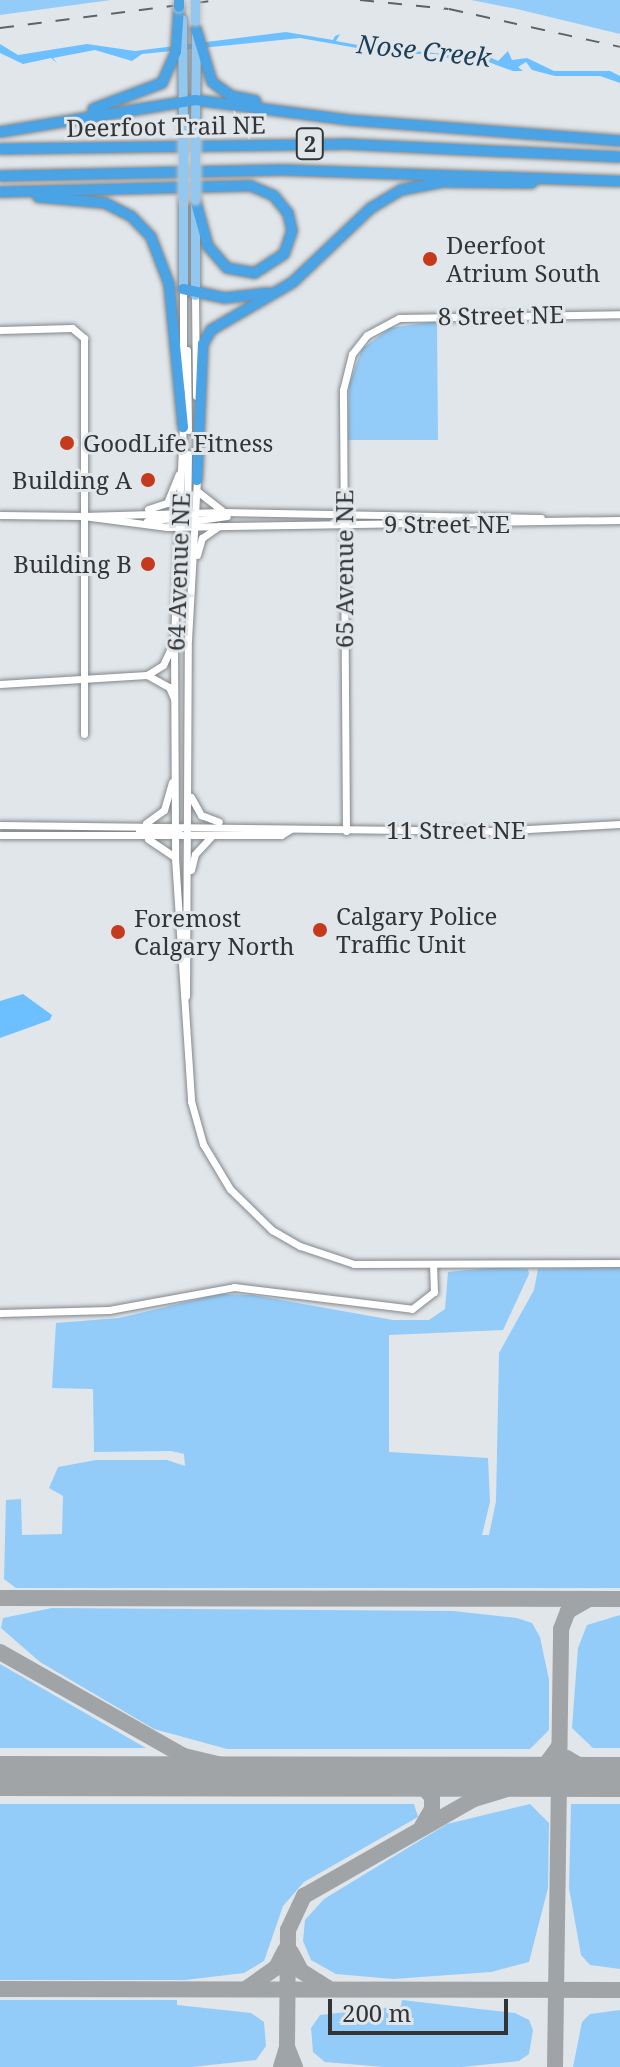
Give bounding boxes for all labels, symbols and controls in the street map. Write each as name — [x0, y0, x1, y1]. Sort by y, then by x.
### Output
water label: Nose Creek — [355, 28, 493, 74]
street label: Deerfoot Trail NE — [66, 110, 266, 142]
road number: 2 — [294, 126, 326, 162]
place label: Deerfoot Atrium South — [446, 231, 600, 287]
marker: Deerfoot Atrium South — [421, 250, 439, 268]
street label: 8 Street NE — [438, 300, 564, 330]
place label: GoodLife Fitness — [83, 429, 273, 457]
marker: GoodLife Fitness — [58, 434, 76, 452]
place label: Building A — [12, 466, 132, 494]
marker: Building A — [139, 471, 157, 489]
street label: 65 Avenue NE — [330, 490, 358, 648]
street label: 64 Avenue NE — [161, 492, 195, 652]
street label: 9 Street NE — [384, 510, 510, 538]
place label: Building B — [13, 550, 132, 578]
marker: Building B — [139, 555, 157, 573]
street label: 11 Street NE — [386, 816, 526, 844]
place label: Calgary Police Traffic Unit — [336, 902, 497, 958]
place label: Foremost Calgary North — [134, 904, 294, 960]
marker: Calgary Police Traffic Unit — [311, 921, 329, 939]
marker: Foremost Calgary North — [109, 923, 127, 941]
scale bar — [332, 1983, 512, 2033]
text: 200 m — [342, 1996, 411, 2029]

